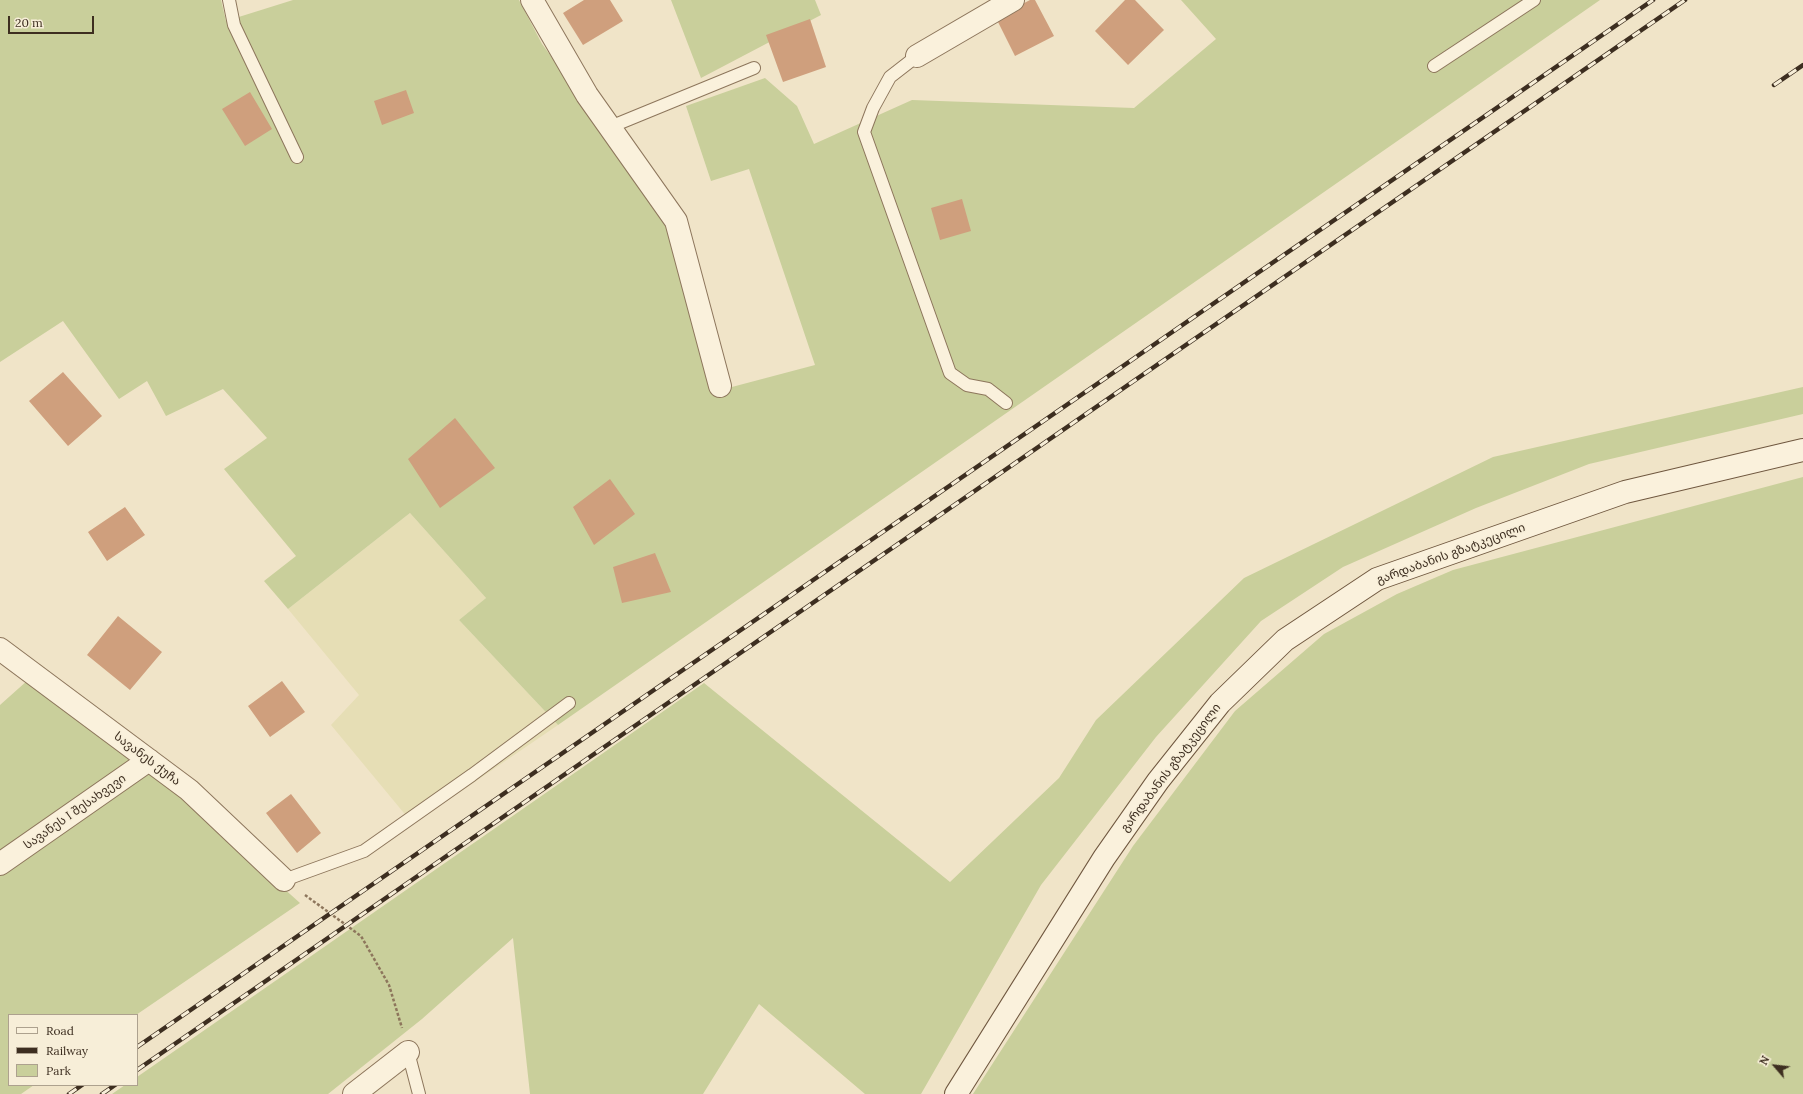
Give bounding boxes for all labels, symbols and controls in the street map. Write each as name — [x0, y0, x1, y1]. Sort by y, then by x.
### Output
scale bar — [10, 8, 96, 34]
text: 20 m — [15, 15, 43, 30]
street label: გარდაბანის გზატკეცილი — [1375, 520, 1527, 588]
street label: გარდაბანის გზატკეცილი — [1118, 701, 1224, 835]
street label: სავანეს ქუჩა — [111, 729, 183, 789]
street label: სავანეს I შესახვევი — [21, 771, 129, 853]
legend — [8, 1014, 138, 1086]
text: Road — [46, 1023, 74, 1038]
text: Railway — [46, 1043, 88, 1058]
north arrow — [1755, 1046, 1795, 1086]
text: N — [1756, 1053, 1773, 1067]
text: Park — [46, 1063, 71, 1078]

